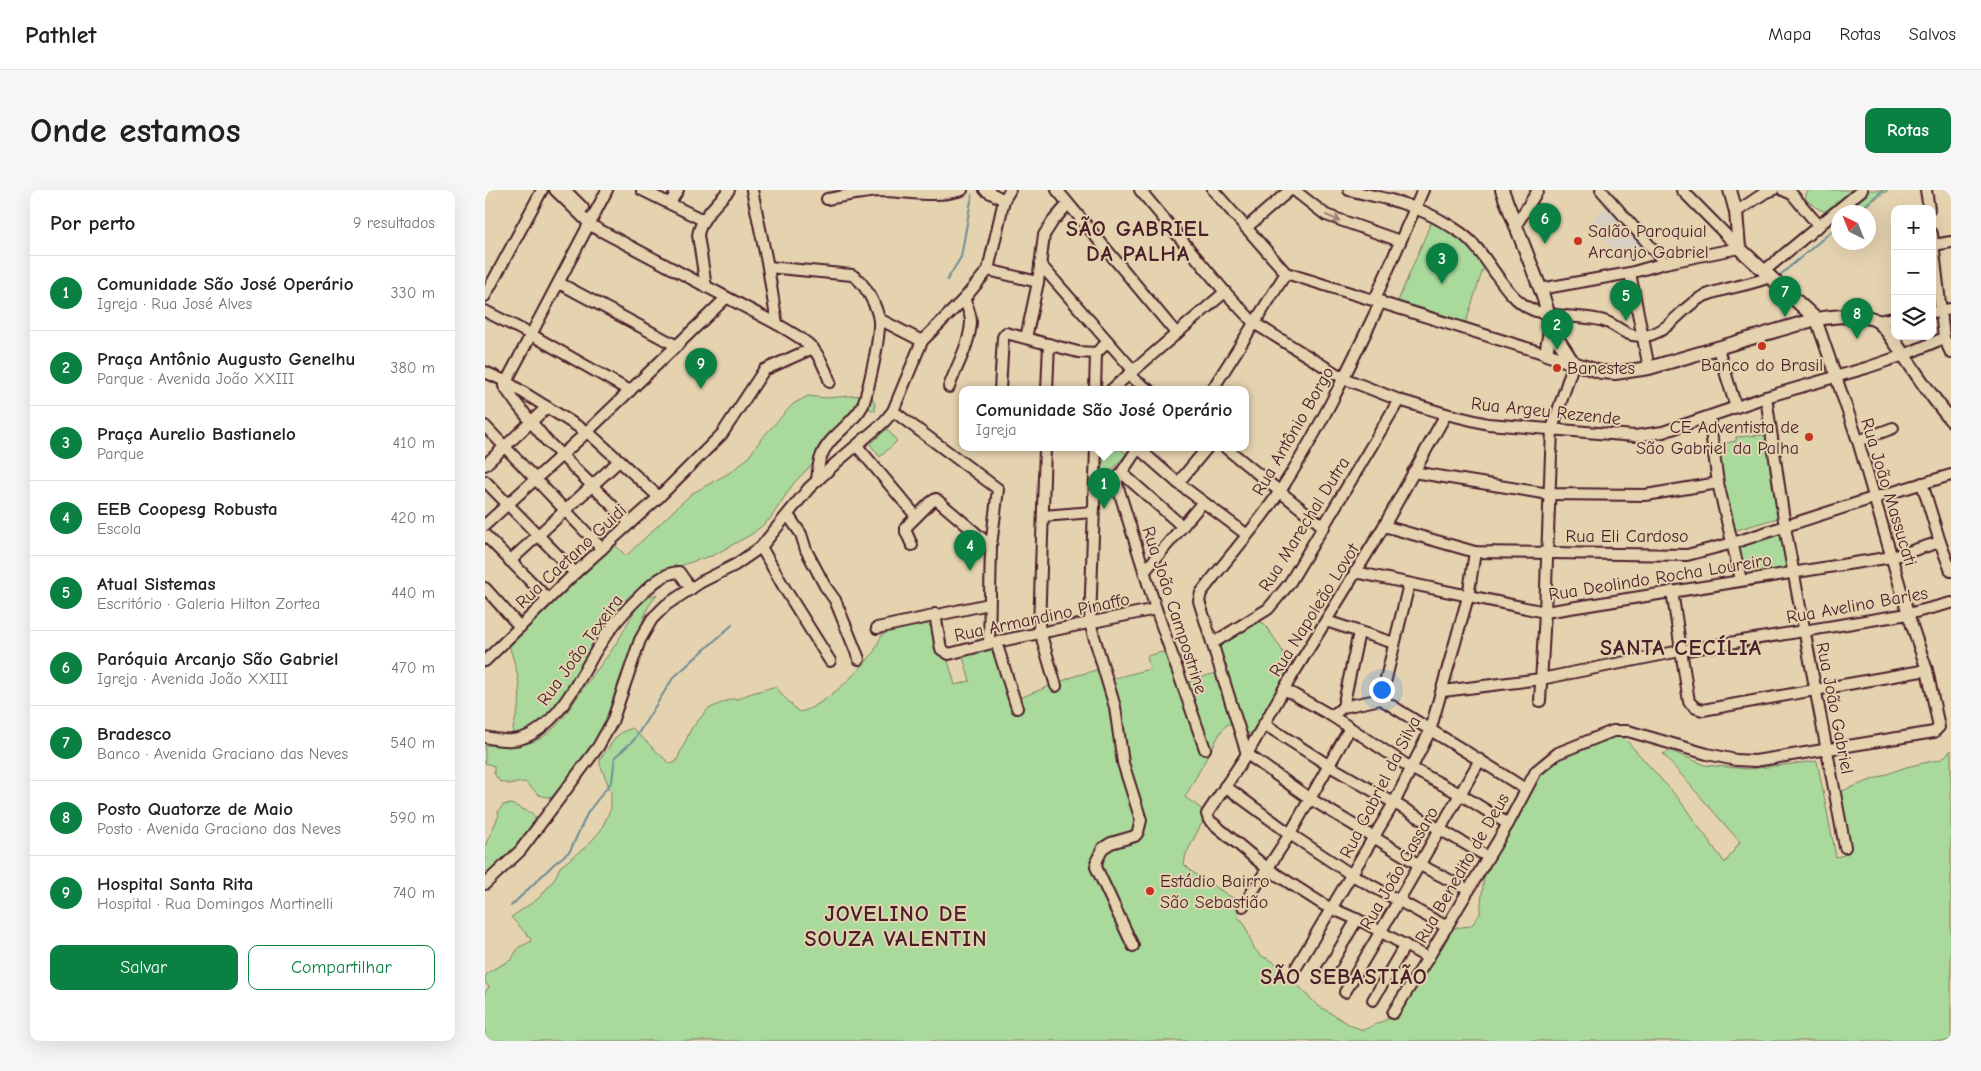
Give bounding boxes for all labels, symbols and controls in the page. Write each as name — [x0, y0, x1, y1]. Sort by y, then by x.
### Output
text: Pathlet — [25, 21, 96, 49]
text: Mapa — [1768, 24, 1812, 45]
text: Rotas — [1840, 24, 1881, 45]
text: Salvos — [1909, 24, 1956, 45]
button: Rotas — [1865, 108, 1951, 153]
text: Onde estamos — [30, 110, 241, 151]
pin: 6 — [1529, 203, 1561, 244]
north arrow — [1831, 205, 1876, 250]
map controls — [1891, 205, 1936, 340]
button: + — [1891, 205, 1936, 250]
text: Por perto — [50, 211, 135, 235]
text: 9 resultados — [353, 214, 435, 232]
one-way arrow — [1325, 214, 1340, 223]
district label: SÃO GABRIEL DA PALHA — [1066, 216, 1210, 267]
place label: Salão Paroquial Arcanjo Gabriel — [1588, 221, 1709, 263]
marker: Salão Paroquial Arcanjo Gabriel — [1572, 235, 1584, 247]
pin: 3 — [1426, 243, 1458, 284]
button: − — [1891, 250, 1936, 295]
text: Comunidade São José Operário — [97, 273, 353, 295]
pin: 7 — [1769, 276, 1801, 317]
pin: 5 — [1610, 280, 1642, 321]
text: 1 — [63, 284, 69, 302]
text: 330 m — [390, 284, 435, 302]
text: Igreja · Rua José Alves — [97, 295, 252, 313]
button: layers — [1891, 295, 1936, 340]
pin: 8 — [1841, 298, 1873, 339]
pin: 2 — [1541, 309, 1573, 350]
marker: Banco do Brasil — [1756, 340, 1768, 352]
text: Praça Antônio Augusto Genelhu — [97, 348, 355, 370]
pin: 9 — [685, 348, 717, 389]
place label: Banco do Brasil — [1701, 355, 1823, 376]
place label: Banestes — [1567, 358, 1635, 379]
text: 2 — [62, 359, 70, 377]
text: 380 m — [390, 359, 435, 377]
marker: Banestes — [1551, 362, 1563, 374]
street label: Rua Antônio Borgo — [1248, 363, 1339, 500]
text: Parque · Avenida João XXIII — [97, 370, 294, 388]
popup — [959, 386, 1249, 451]
street label: Rua Argeu Rezende — [1470, 393, 1622, 430]
text: Comunidade São José Operário — [976, 399, 1232, 421]
street label: Rua João Massucati — [1856, 416, 1921, 569]
place label: CE Adventista de São Gabriel da Palha — [1636, 417, 1799, 459]
text: Igreja — [976, 421, 1017, 439]
text: Praça Aurelio Bastianelo — [97, 423, 296, 445]
marker: CE Adventista de São Gabriel da Palha — [1803, 431, 1815, 443]
text: 3 — [62, 434, 70, 452]
text: 410 m — [393, 434, 435, 452]
text: Parque — [97, 445, 144, 463]
street label: Rua Marechal Dutra — [1255, 453, 1354, 595]
pin: 1 — [1088, 468, 1120, 509]
text: EEB Coopesg Robusta — [97, 498, 278, 520]
street label: Rua Caetano Guidi — [512, 500, 631, 613]
text: 4 — [62, 509, 70, 527]
text: 420 m — [391, 509, 435, 527]
text: Escola — [97, 520, 141, 538]
street label: Rua João Campostrine — [1138, 524, 1212, 697]
street label: Rua Eli Cardoso — [1566, 526, 1688, 547]
pin: 4 — [954, 530, 986, 571]
street label: Rua Napoleão Lovot — [1265, 539, 1364, 681]
street label: Rua Deolindo Rocha Loureiro — [1547, 549, 1773, 606]
text: Atual Sistemas — [97, 573, 215, 595]
street label: Rua Avelino Barles — [1785, 583, 1930, 628]
text: 5 — [62, 584, 70, 602]
text: 440 m — [391, 584, 435, 602]
street label: Rua Armandino Pinaffo — [953, 589, 1132, 646]
street label: Rua João Texeira — [533, 591, 628, 710]
text: Escritório · Galeria Hilton Zortea — [97, 595, 320, 613]
district label: SANTA CECÍLIA — [1600, 635, 1762, 661]
street label: Rua João Gabriel — [1811, 640, 1858, 776]
text: Paróquia Arcanjo São Gabriel — [97, 648, 338, 670]
text: 6 — [62, 659, 70, 677]
text: 470 m — [391, 659, 435, 677]
text: Igreja · Avenida João XXIII — [97, 670, 288, 688]
your location — [1369, 677, 1395, 703]
street label: Rua Gabriel da Silva — [1336, 713, 1425, 862]
text: Bradesco — [97, 723, 171, 745]
text: 7 — [62, 734, 70, 752]
text: 540 m — [390, 734, 435, 752]
text: Banco · Avenida Graciano das Neves — [97, 745, 348, 763]
street label: Rua Benedito de Deus — [1411, 789, 1514, 947]
text: Posto Quatorze de Maio — [97, 798, 293, 820]
street label: Rua João Cassaro — [1356, 803, 1443, 934]
text: 8 — [62, 809, 70, 827]
text: 590 m — [390, 809, 435, 827]
text: Posto · Avenida Graciano das Neves — [97, 820, 341, 838]
place label: Estádio Bairro São Sebastião — [1160, 871, 1269, 913]
text: Hospital Santa Rita — [97, 873, 253, 895]
text: 9 — [62, 884, 70, 902]
text: 740 m — [393, 884, 435, 902]
marker: Estádio Bairro São Sebastião — [1144, 885, 1156, 897]
text: Hospital · Rua Domingos Martinelli — [97, 895, 333, 913]
district label: JOVELINO DE SOUZA VALENTIN — [804, 901, 988, 952]
button: Salvar — [50, 945, 238, 990]
button: Compartilhar — [248, 945, 435, 990]
district label: SÃO SEBASTIÃO — [1260, 964, 1428, 990]

